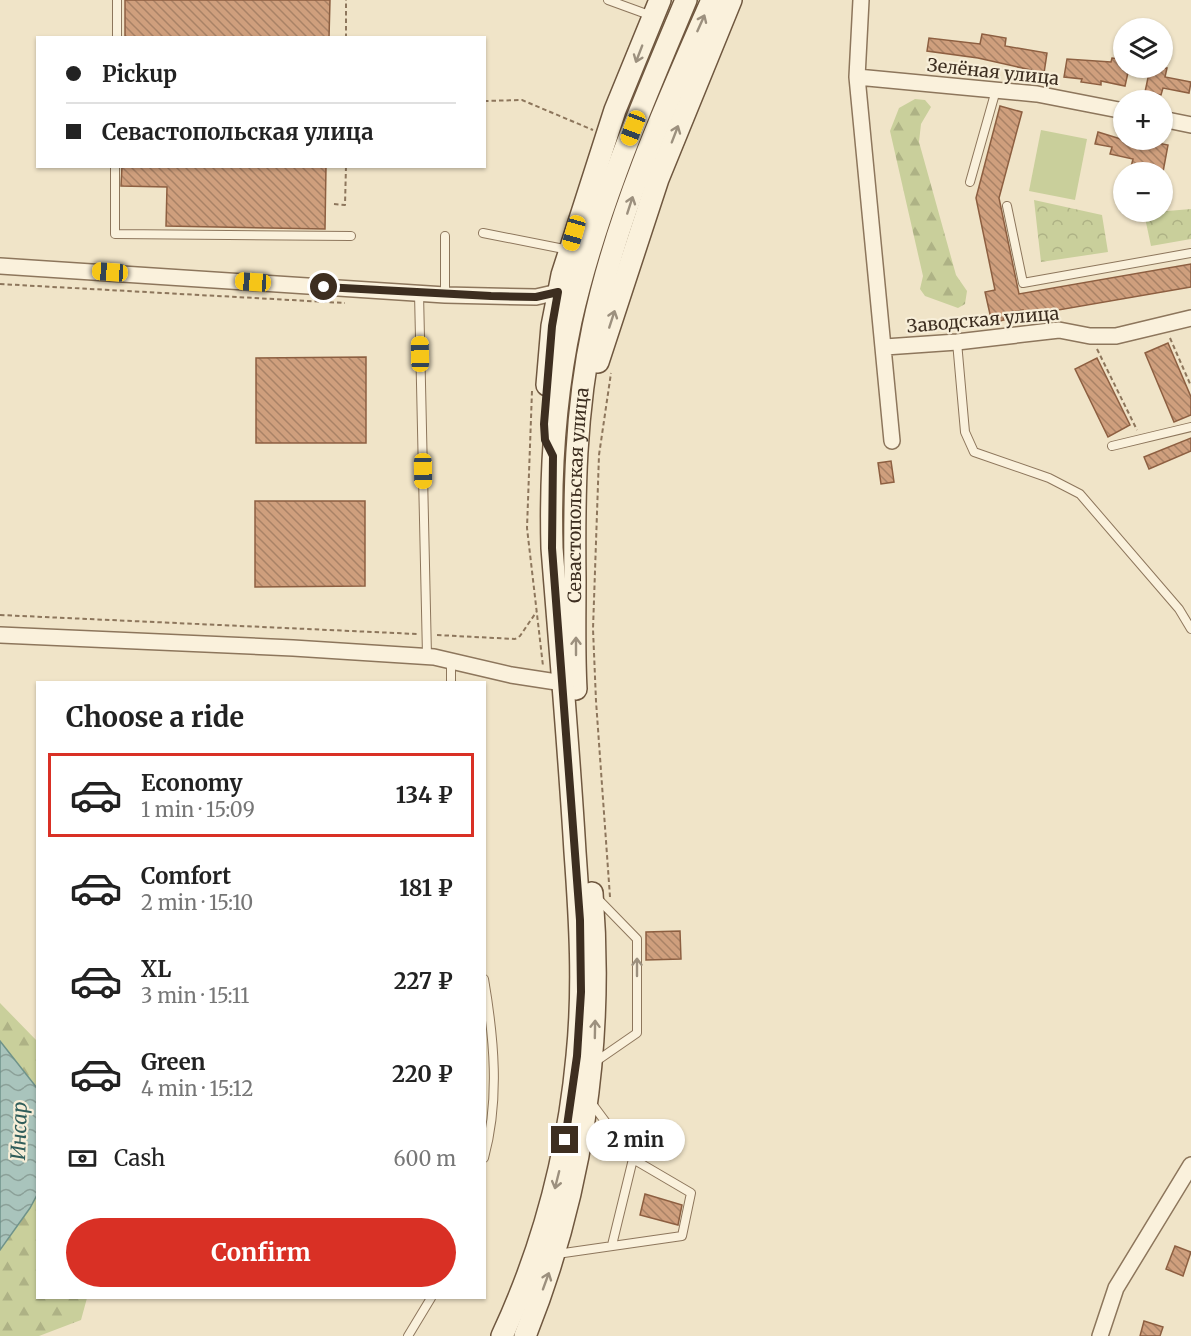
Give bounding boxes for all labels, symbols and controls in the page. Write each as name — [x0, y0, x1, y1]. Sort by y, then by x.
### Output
one-way arrow — [696, 15, 708, 33]
map controls — [1113, 18, 1173, 222]
button: layers — [1113, 18, 1173, 78]
one-way arrow — [632, 45, 643, 63]
street label: Зелёная улица — [926, 53, 1061, 90]
text: Pickup — [102, 60, 177, 88]
button: + — [1113, 90, 1173, 150]
car — [618, 108, 648, 148]
text: Севастопольская улица — [102, 118, 374, 146]
one-way arrow — [670, 125, 681, 144]
button: − — [1113, 162, 1173, 222]
one-way arrow — [625, 196, 636, 215]
car — [560, 213, 588, 253]
car — [91, 262, 129, 282]
car — [234, 272, 272, 292]
route start — [310, 273, 337, 300]
street label: Заводская улица — [906, 301, 1060, 338]
one-way arrow — [607, 310, 618, 329]
car — [411, 336, 429, 372]
street label: Севастопольская улица — [563, 386, 594, 603]
car — [414, 453, 432, 489]
one-way arrow — [570, 636, 581, 656]
text: Choose a ride — [66, 700, 244, 734]
icon: car — [69, 768, 123, 822]
text: Economy — [141, 769, 242, 797]
text: 134 ₽ — [396, 781, 453, 809]
text: 1 min · 15:09 — [141, 797, 255, 822]
icon: car — [69, 861, 123, 915]
text: Comfort — [141, 862, 231, 890]
text: 181 ₽ — [399, 874, 453, 902]
text: 2 min · 15:10 — [141, 890, 253, 915]
icon: car — [69, 954, 123, 1008]
text: XL — [141, 955, 171, 983]
one-way arrow — [631, 957, 643, 977]
text: 227 ₽ — [394, 967, 453, 995]
text: 3 min · 15:11 — [141, 983, 249, 1008]
one-way arrow — [589, 1019, 601, 1039]
icon: car — [69, 1047, 123, 1101]
text: Green — [141, 1048, 205, 1076]
text: 220 ₽ — [392, 1060, 453, 1088]
text: 4 min · 15:12 — [141, 1076, 253, 1101]
water label: Инсар — [5, 1101, 32, 1161]
callout: 2 min — [586, 1119, 685, 1161]
route end — [551, 1126, 578, 1153]
text: 2 min — [607, 1127, 664, 1152]
icon: cash — [66, 1142, 99, 1175]
text: Cash — [114, 1144, 165, 1172]
text: 600 m — [393, 1146, 456, 1171]
one-way arrow — [550, 1170, 562, 1189]
button: Confirm — [66, 1218, 456, 1287]
one-way arrow — [541, 1272, 552, 1291]

